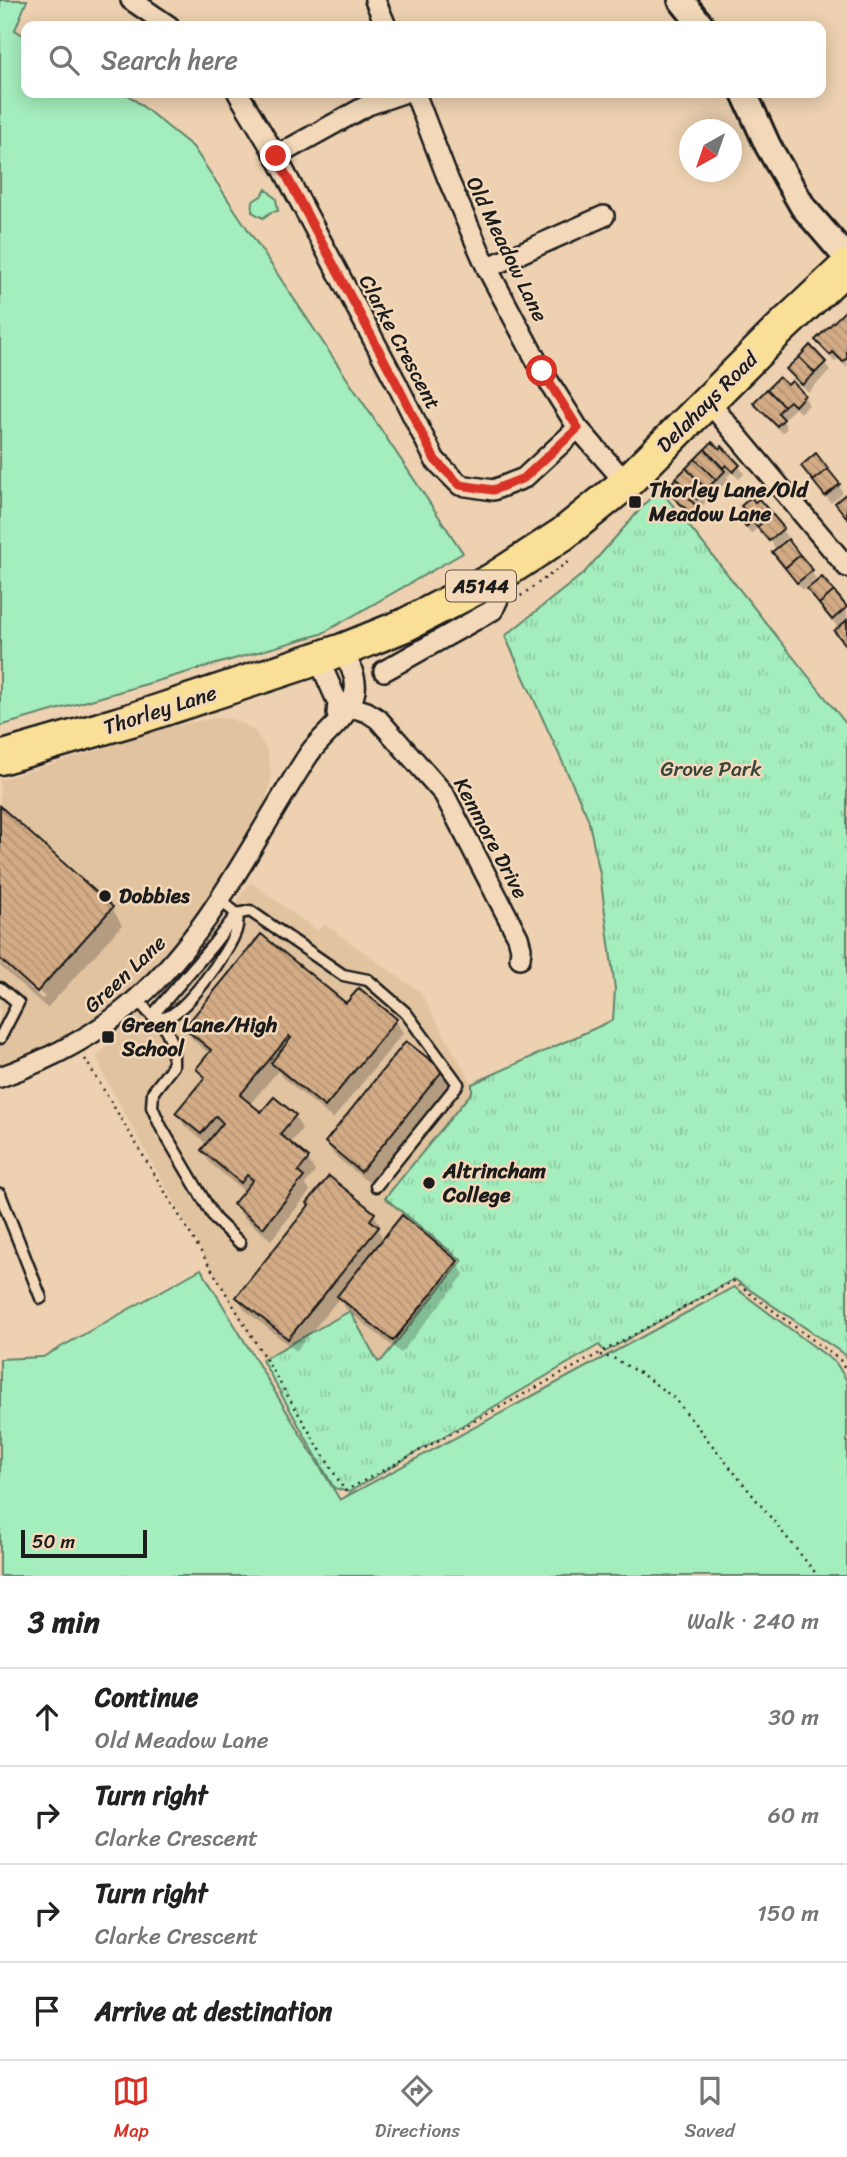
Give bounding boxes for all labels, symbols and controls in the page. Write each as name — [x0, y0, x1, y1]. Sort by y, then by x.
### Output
search box — [21, 21, 826, 98]
text: Search here — [101, 37, 238, 83]
icon: search — [45, 41, 83, 79]
north arrow — [679, 119, 742, 182]
route end — [260, 140, 291, 171]
street label: Old Meadow Lane — [455, 169, 559, 329]
street label: Clarke Crescent — [348, 267, 452, 417]
street label: Delahays Road — [647, 340, 769, 462]
route start — [526, 355, 557, 386]
place label: Thorley Lane/Old Meadow Lane — [648, 471, 809, 533]
marker: Thorley Lane/Old Meadow Lane — [627, 494, 643, 510]
road number: A5144 — [446, 570, 516, 601]
street label: Thorley Lane — [98, 674, 222, 746]
park label: Grove Park — [660, 750, 762, 788]
street label: Kenmore Drive — [443, 770, 539, 906]
place label: Dobbies — [119, 877, 190, 915]
marker: Dobbies — [97, 888, 113, 904]
street label: Green Lane — [75, 925, 176, 1023]
place label: Green Lane/High School — [121, 1006, 277, 1068]
marker: Green Lane/High School — [100, 1029, 116, 1045]
place label: Altrincham College — [442, 1152, 547, 1214]
marker: Altrincham College — [421, 1175, 437, 1191]
text: 50 m — [32, 1525, 75, 1558]
scale bar — [21, 1527, 147, 1559]
text: 3 min — [28, 1595, 100, 1649]
text: Walk · 240 m — [687, 1601, 819, 1642]
text: Continue — [95, 1674, 198, 1720]
text: 30 m — [768, 1697, 819, 1738]
icon: ahead — [28, 1698, 66, 1736]
text: Old Meadow Lane — [95, 1720, 268, 1761]
text: Turn right — [95, 1772, 208, 1818]
text: 60 m — [768, 1795, 819, 1836]
icon: right — [28, 1796, 66, 1834]
text: Clarke Crescent — [95, 1818, 258, 1859]
text: Turn right — [95, 1870, 208, 1916]
text: 150 m — [757, 1893, 819, 1934]
icon: right — [28, 1894, 66, 1932]
text: Clarke Crescent — [95, 1916, 258, 1957]
text: Arrive at destination — [95, 1988, 332, 2034]
icon: arrive — [28, 1992, 66, 2030]
tab: Map — [112, 2072, 150, 2147]
tab: Directions — [375, 2072, 460, 2147]
tab: Saved — [685, 2072, 735, 2147]

